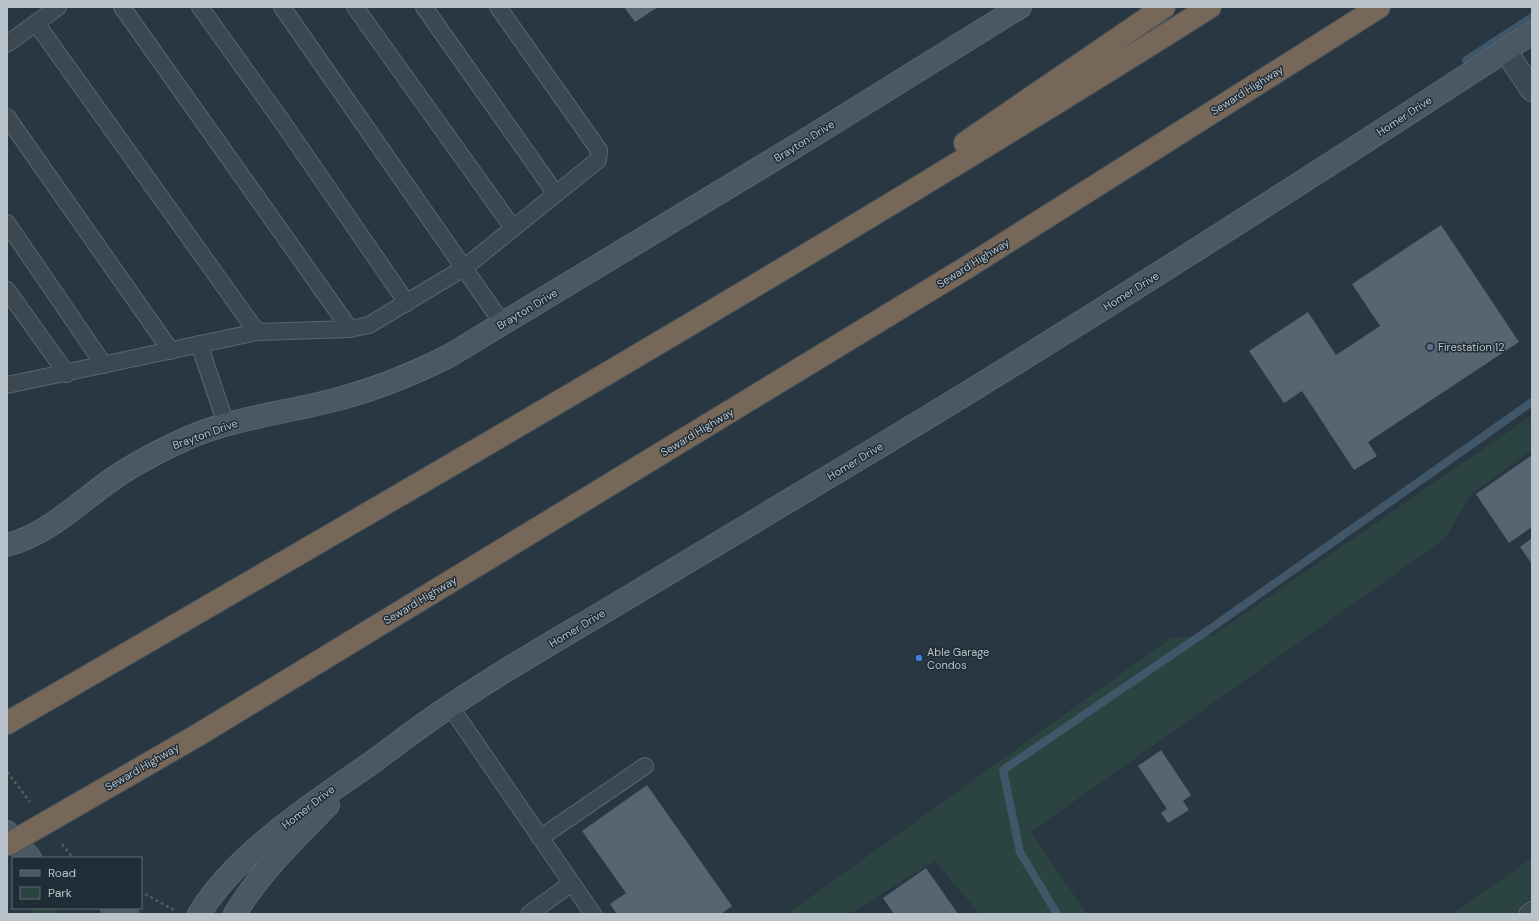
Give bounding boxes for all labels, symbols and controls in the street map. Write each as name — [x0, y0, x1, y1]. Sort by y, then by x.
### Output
street label: Seward Highway — [1208, 62, 1286, 118]
street label: Homer Drive — [1374, 93, 1434, 139]
street label: Brayton Drive — [771, 117, 837, 165]
street label: Seward Highway — [934, 235, 1012, 291]
street label: Homer Drive — [1101, 268, 1161, 314]
street label: Brayton Drive — [494, 285, 560, 333]
place label: Firestation 12 — [1438, 340, 1505, 354]
marker: Firestation 12 — [1425, 342, 1435, 352]
street label: Seward Highway — [658, 405, 736, 459]
street label: Brayton Drive — [170, 416, 240, 452]
street label: Homer Drive — [824, 439, 886, 483]
street label: Seward Highway — [381, 573, 459, 627]
street label: Homer Drive — [546, 606, 608, 650]
place label: Able Garage Condos — [927, 645, 989, 672]
marker: Able Garage Condos — [914, 653, 924, 663]
street label: Seward Highway — [103, 740, 181, 794]
street label: Homer Drive — [279, 782, 337, 832]
legend — [12, 857, 142, 909]
text: Road — [48, 865, 76, 881]
text: Park — [48, 885, 72, 901]

